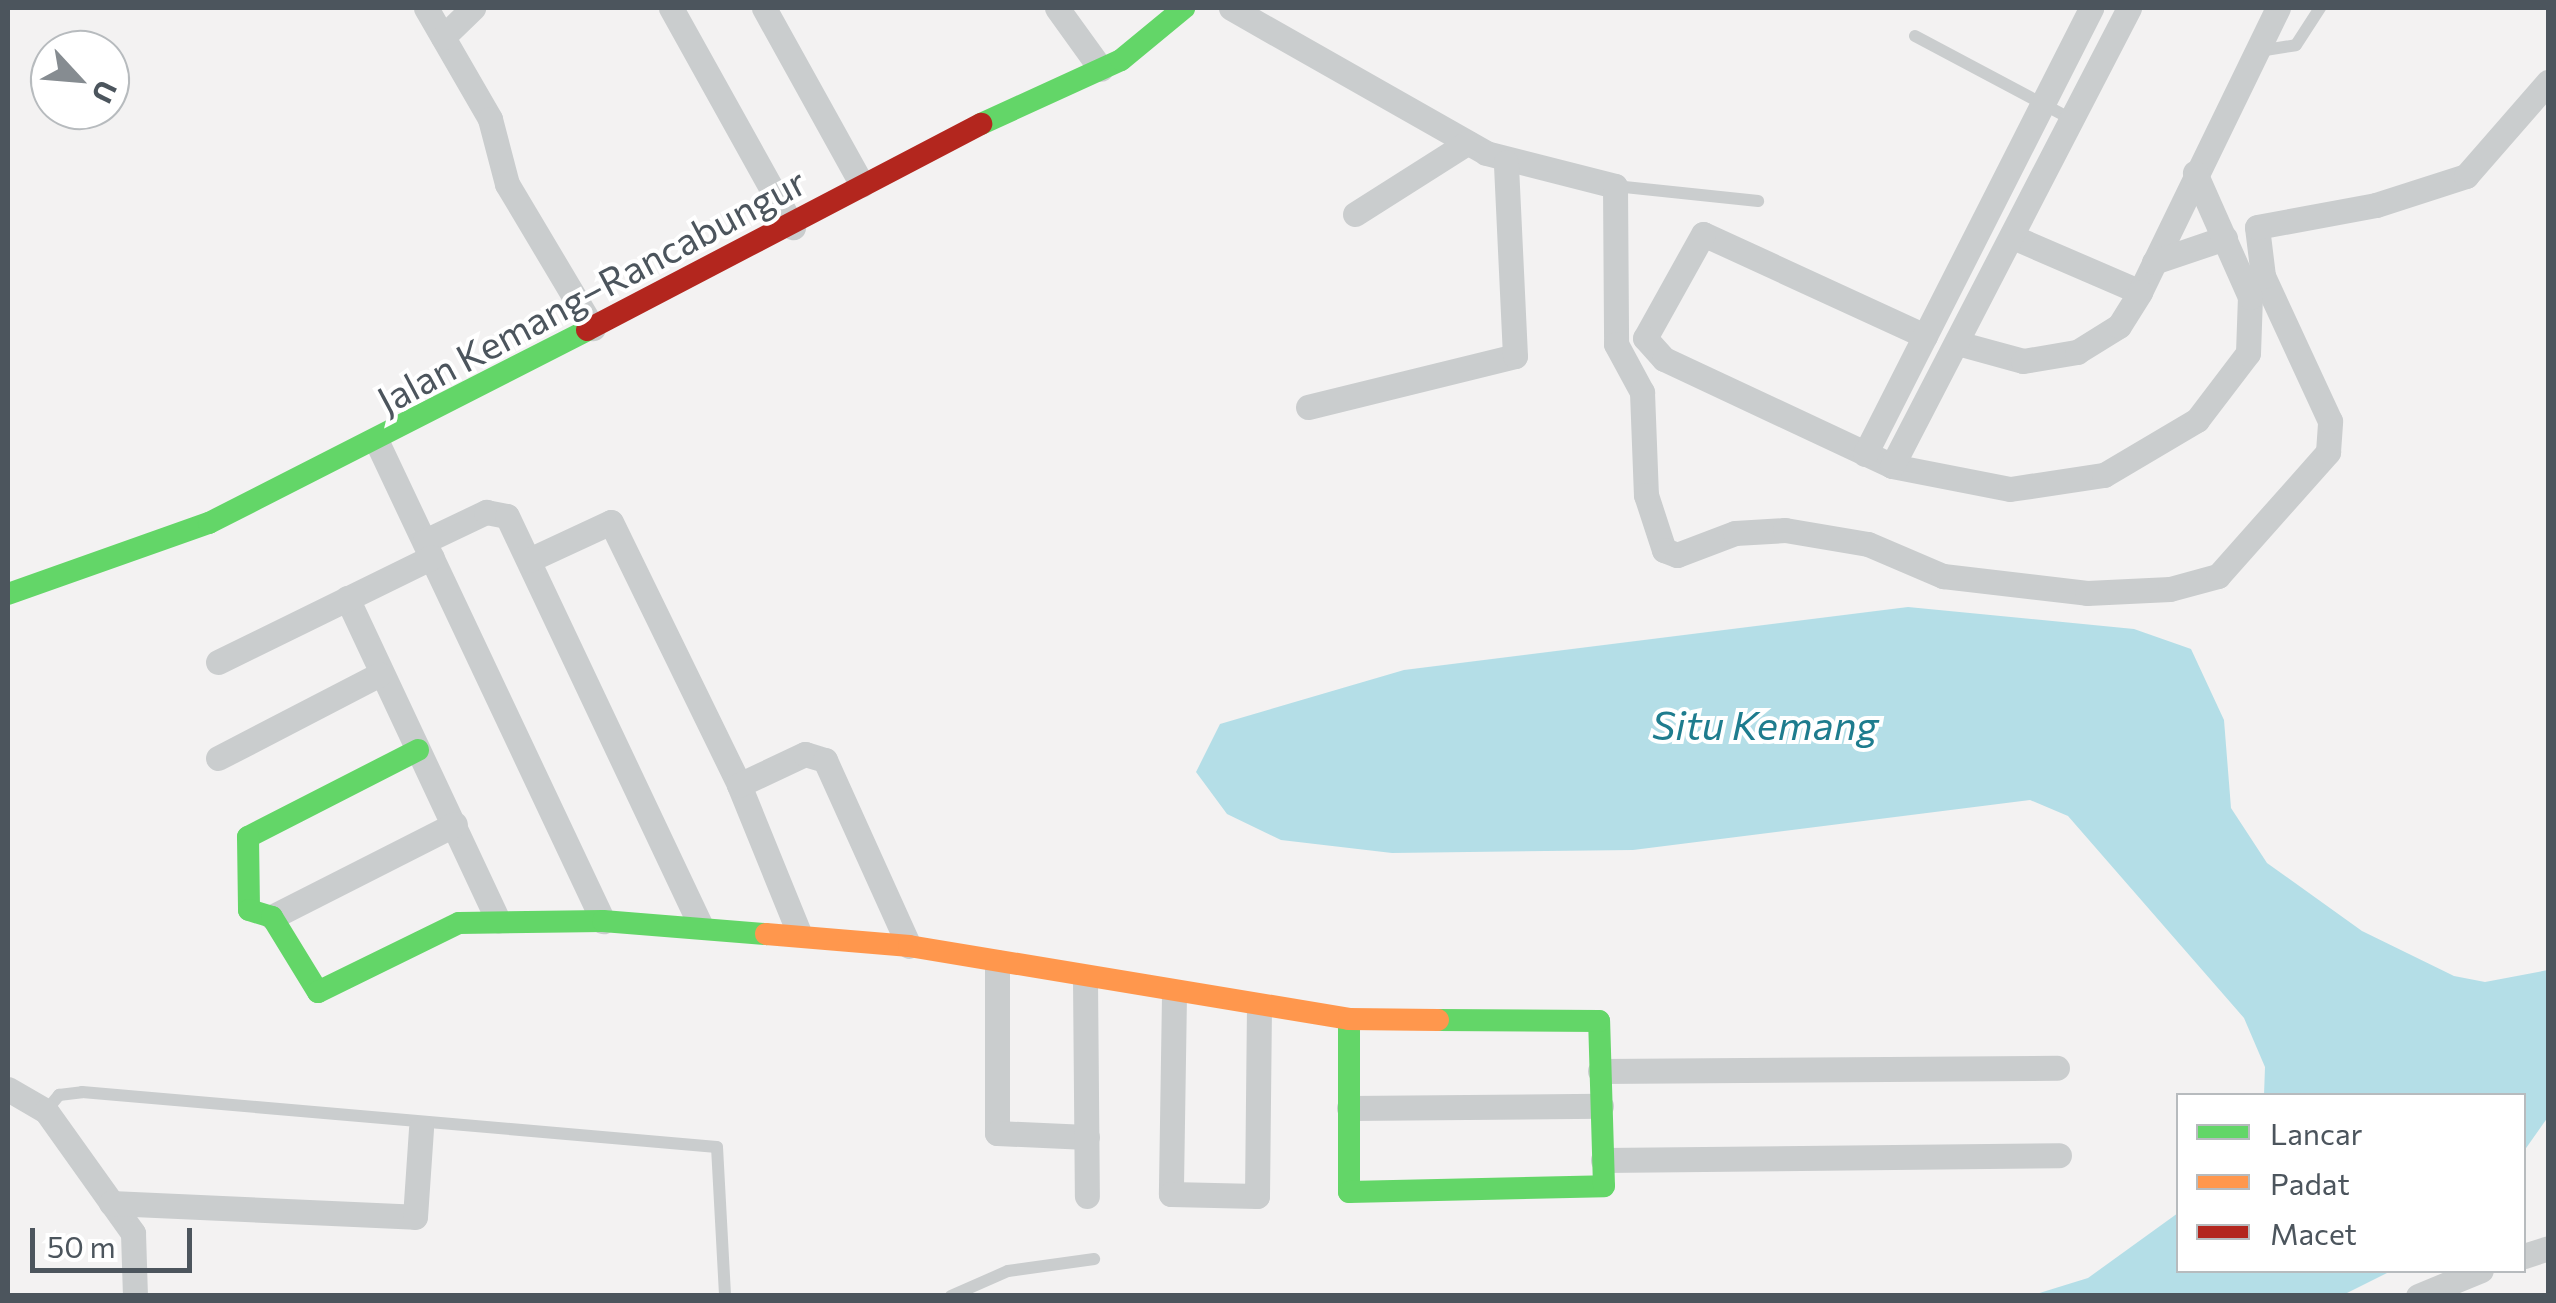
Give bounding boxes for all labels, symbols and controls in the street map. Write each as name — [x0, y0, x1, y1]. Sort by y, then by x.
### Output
north arrow — [30, 30, 130, 130]
text: U — [85, 76, 125, 109]
street label: Jalan Kemang–Rancabungur — [369, 157, 813, 423]
water label: Situ Kemang — [1652, 700, 1878, 748]
legend — [2176, 1093, 2526, 1273]
text: Lancar — [2270, 1114, 2363, 1151]
text: Padat — [2270, 1164, 2350, 1201]
scale bar — [35, 1208, 198, 1270]
text: Macet — [2270, 1214, 2357, 1251]
text: 50 m — [47, 1227, 116, 1264]

